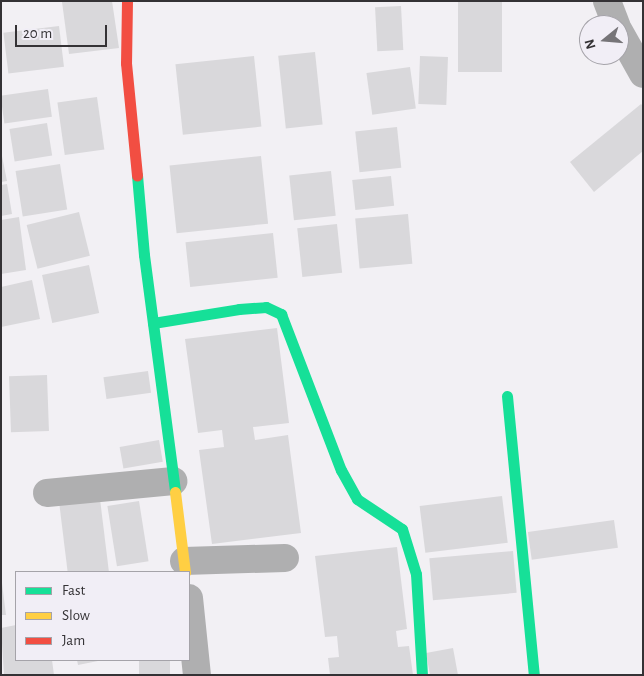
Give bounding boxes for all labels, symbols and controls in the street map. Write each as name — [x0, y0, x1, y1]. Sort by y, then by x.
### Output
scale bar — [18, 15, 110, 47]
north arrow — [579, 15, 629, 65]
text: 20 m — [23, 26, 52, 41]
text: N — [582, 37, 599, 51]
legend — [15, 571, 190, 661]
text: Fast — [62, 583, 85, 598]
text: Slow — [62, 608, 90, 623]
text: Jam — [62, 633, 85, 648]

